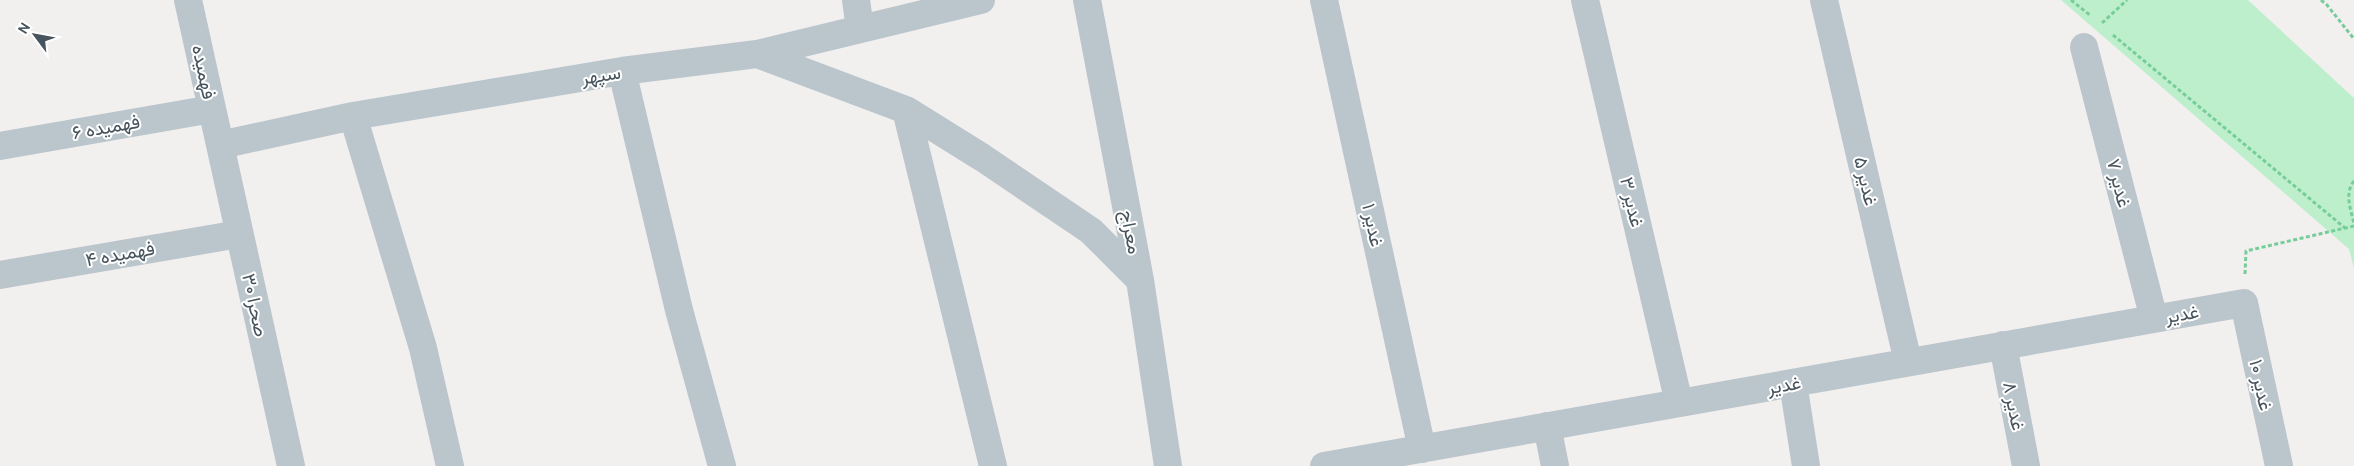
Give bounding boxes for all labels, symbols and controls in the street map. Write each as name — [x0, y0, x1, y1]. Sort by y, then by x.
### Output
north arrow — [10, 10, 60, 60]
text: N — [14, 19, 34, 37]
street label: فهمیده — [187, 43, 221, 101]
street label: سپهر — [579, 61, 623, 92]
street label: فهمیده ۶ — [70, 110, 142, 144]
street label: غدیر ۵ — [1849, 154, 1883, 208]
street label: غدیر ۷ — [2102, 156, 2136, 210]
street label: غدیر ۳ — [1615, 175, 1649, 229]
street label: غدیر ۱ — [1357, 201, 1389, 249]
street label: معراج — [1115, 208, 1147, 256]
street label: فهمیده ۴ — [84, 237, 156, 271]
street label: صحرا ۳۰ — [237, 271, 273, 339]
street label: غدیر — [2162, 300, 2201, 328]
street label: غدیر ۱۰ — [2244, 357, 2278, 413]
street label: غدیر — [1764, 371, 1803, 399]
street label: غدیر ۸ — [1998, 380, 2030, 432]

